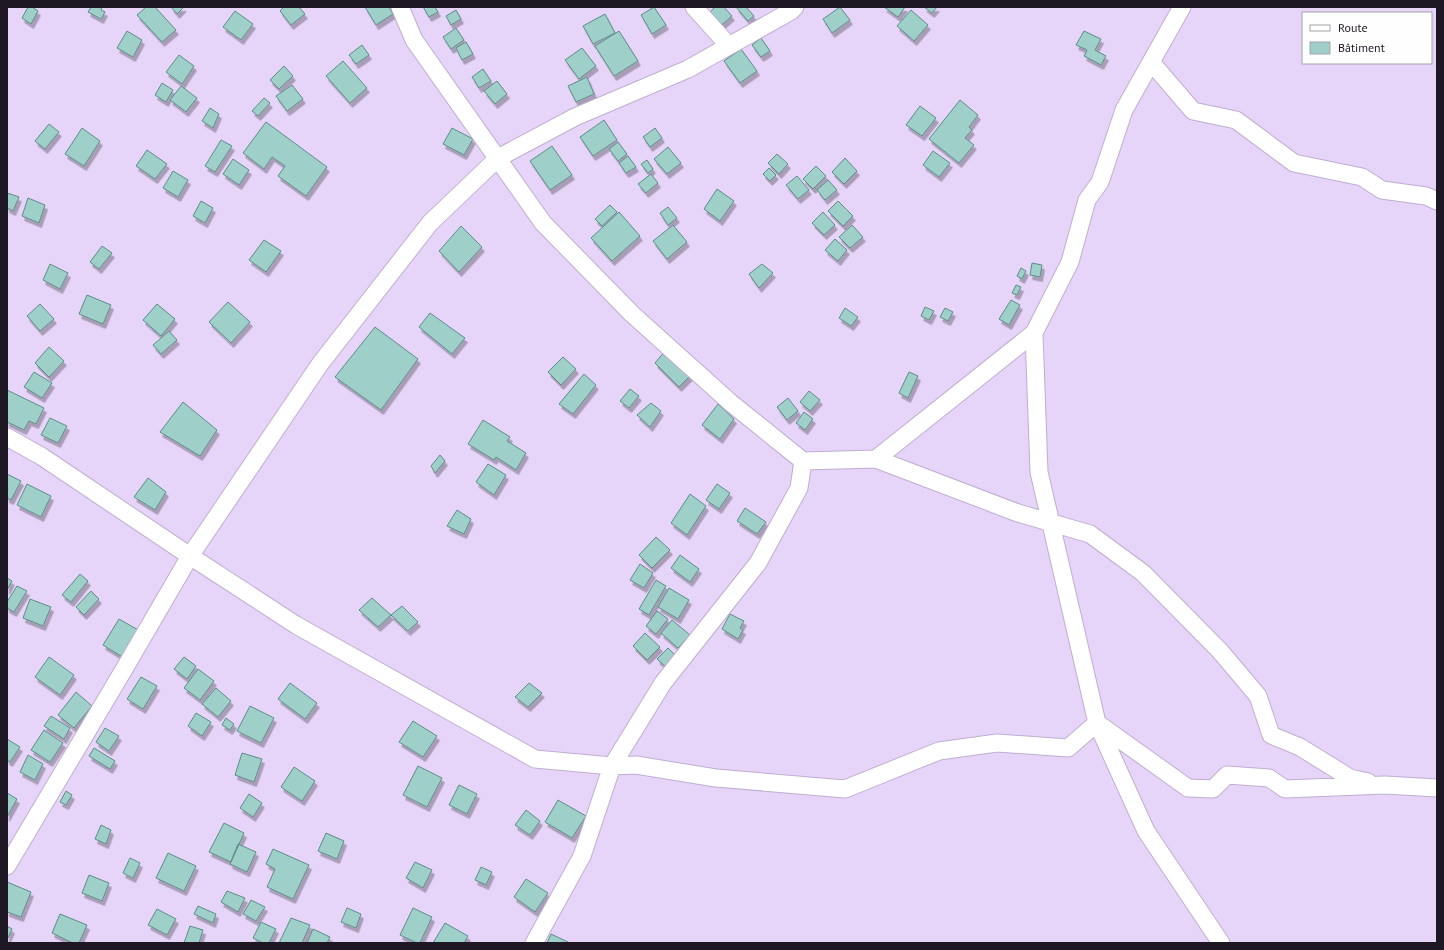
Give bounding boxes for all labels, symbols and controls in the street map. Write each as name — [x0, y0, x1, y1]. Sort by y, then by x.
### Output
legend — [1302, 12, 1432, 64]
text: Route — [1338, 20, 1368, 35]
text: Bâtiment — [1338, 40, 1385, 55]

